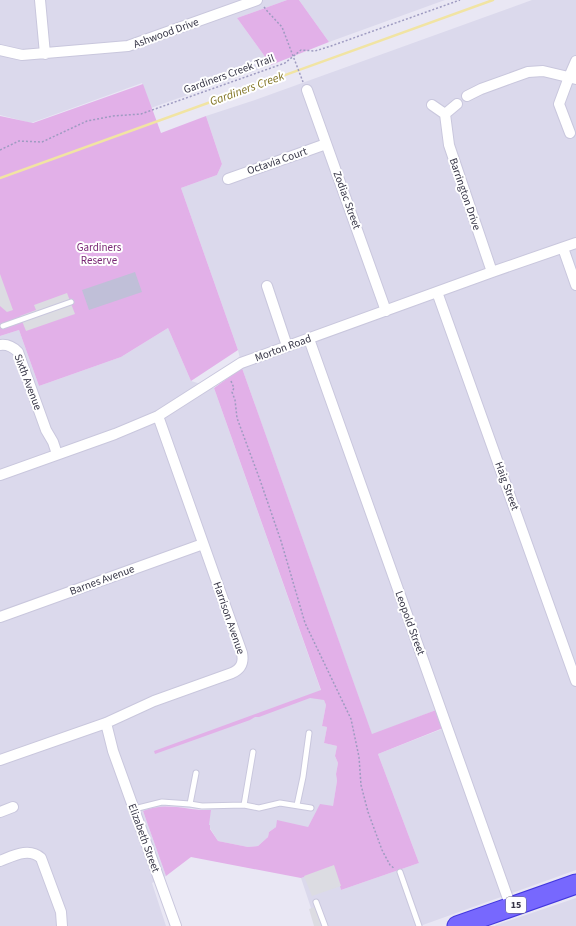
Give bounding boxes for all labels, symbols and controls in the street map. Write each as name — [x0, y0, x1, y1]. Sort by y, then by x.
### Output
street label: Ashwood Drive — [131, 14, 201, 52]
street label: Gardiners Creek Trail — [182, 51, 276, 97]
water label: Gardiners Creek — [208, 69, 286, 109]
street label: Octavia Court — [245, 144, 309, 178]
street label: Barrington Drive — [446, 156, 485, 233]
street label: Zodiac Street — [330, 169, 365, 231]
park label: Gardiners Reserve — [77, 240, 122, 268]
street label: Morton Road — [253, 331, 313, 365]
street label: Sixth Avenue — [10, 352, 46, 413]
street label: Haig Street — [491, 460, 523, 513]
street label: Barnes Avenue — [67, 561, 137, 599]
street label: Harrison Avenue — [210, 580, 249, 657]
street label: Leopold Street — [391, 589, 429, 657]
street label: Elizabeth Street — [125, 802, 163, 875]
road number: 15 — [506, 897, 526, 913]

